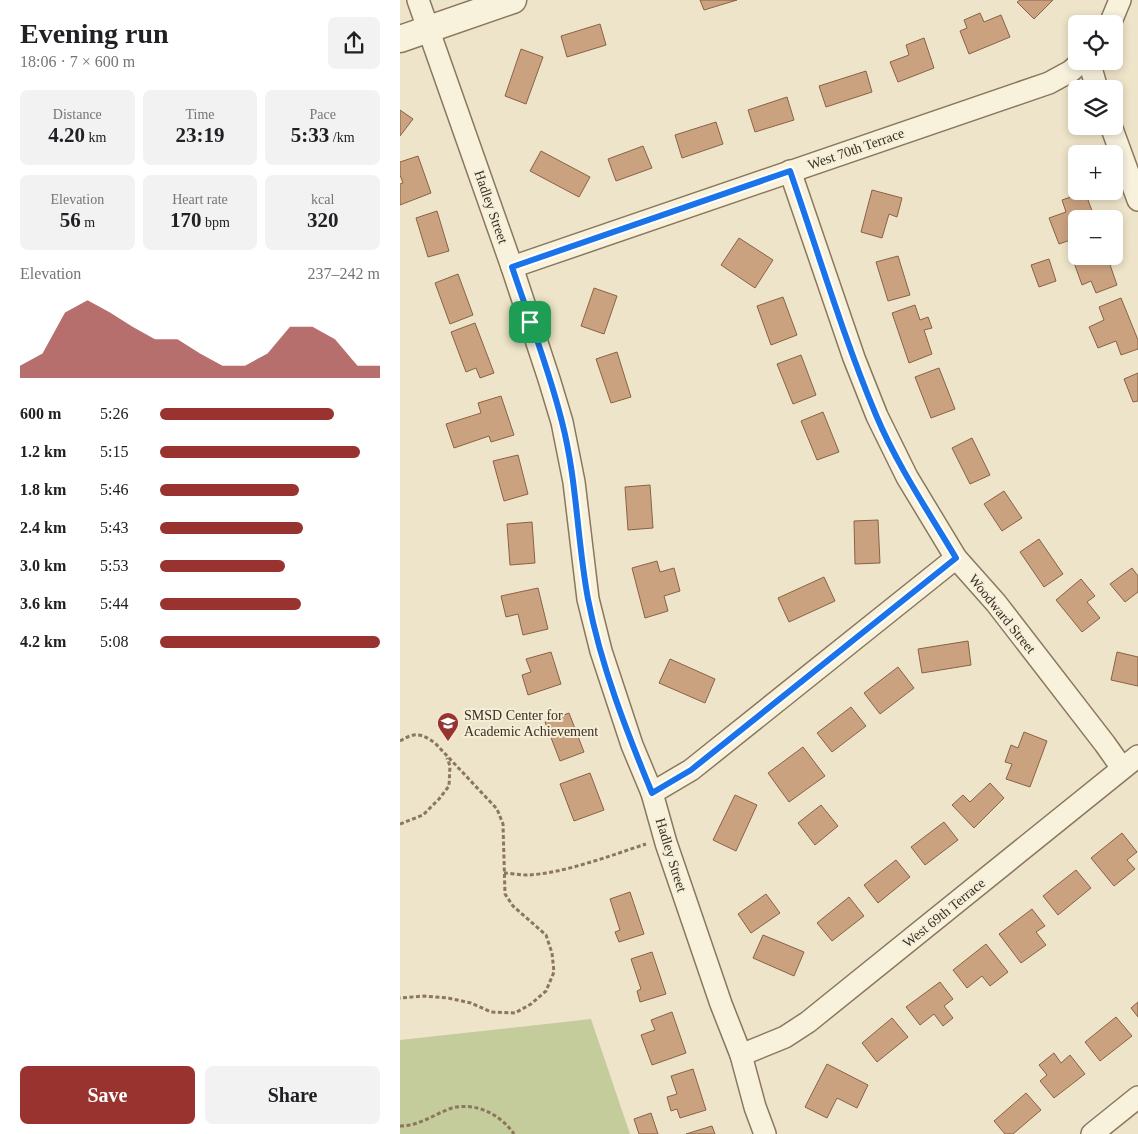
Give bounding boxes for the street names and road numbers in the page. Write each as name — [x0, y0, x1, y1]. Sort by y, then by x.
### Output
street label: West 70th Terrace — [806, 125, 906, 173]
street label: Hadley Street — [471, 168, 511, 246]
street label: Woodward Street — [966, 571, 1038, 657]
street label: Hadley Street — [653, 816, 689, 894]
street label: West 69th Terrace — [900, 875, 988, 951]

